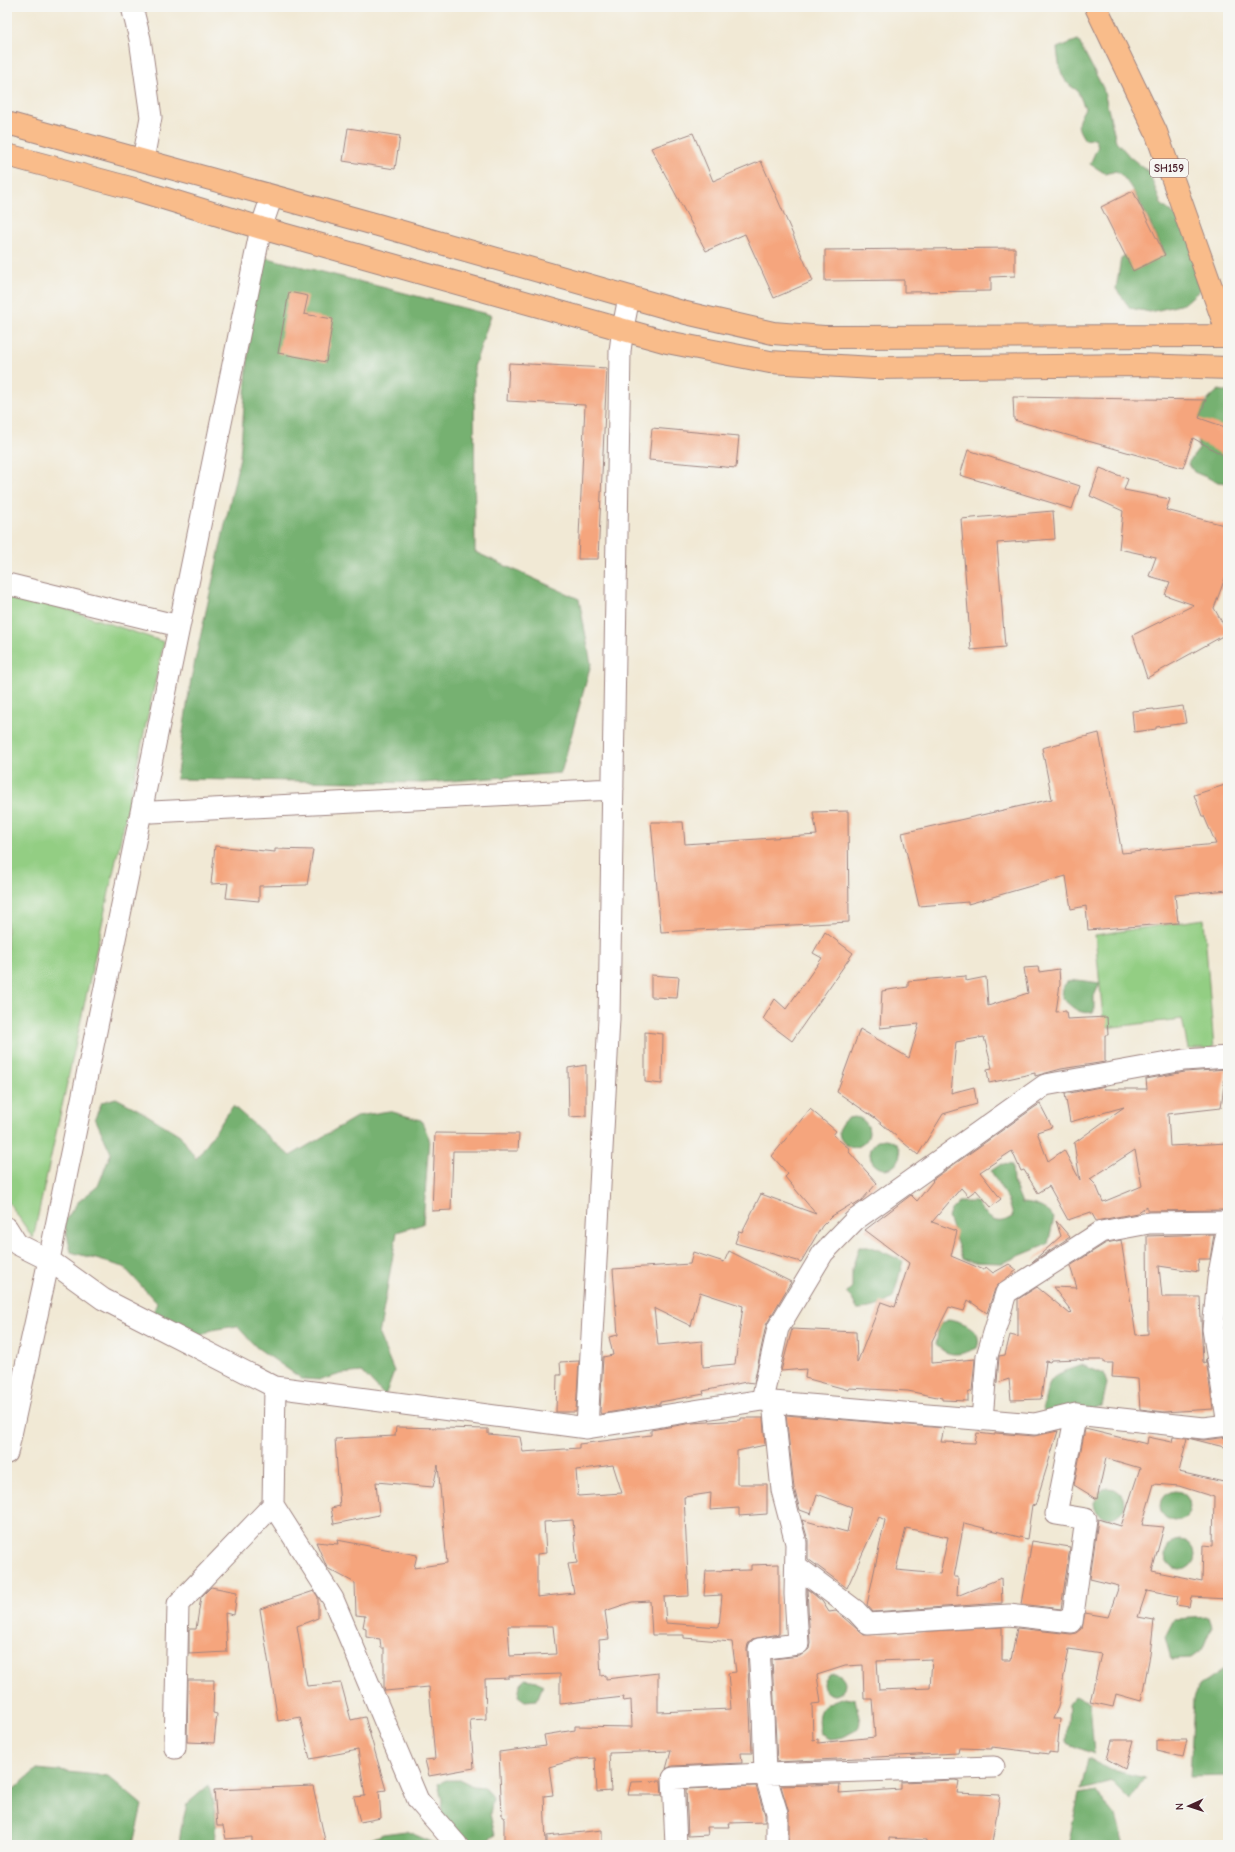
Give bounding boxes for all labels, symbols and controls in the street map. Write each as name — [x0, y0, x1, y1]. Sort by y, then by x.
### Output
road number: SH159 — [1150, 159, 1188, 177]
north arrow — [1169, 1786, 1209, 1826]
text: N — [1173, 1803, 1186, 1810]

